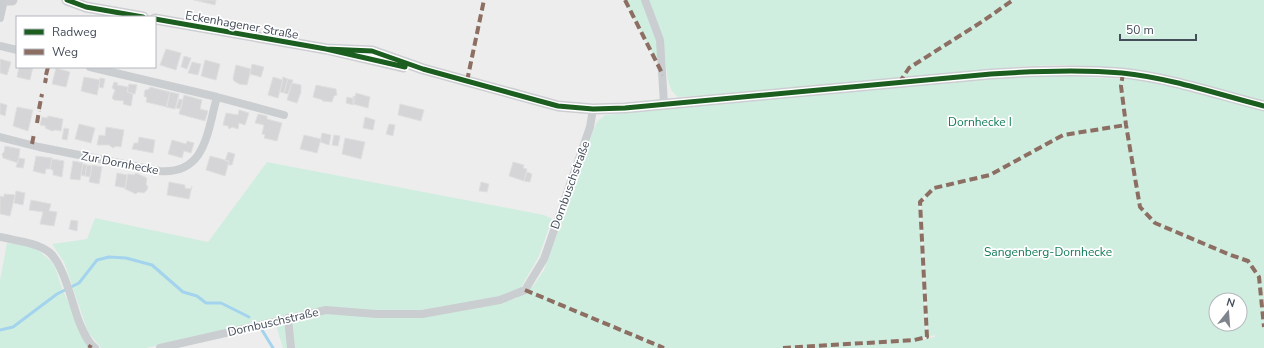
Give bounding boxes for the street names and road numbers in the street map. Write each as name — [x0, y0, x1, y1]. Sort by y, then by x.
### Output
street label: Eckenhagener Straße — [184, 7, 300, 43]
street label: Dornbuschstraße — [547, 139, 593, 231]
street label: Zur Dornhecke — [80, 148, 160, 178]
street label: Dornbuschstraße — [226, 304, 320, 340]

